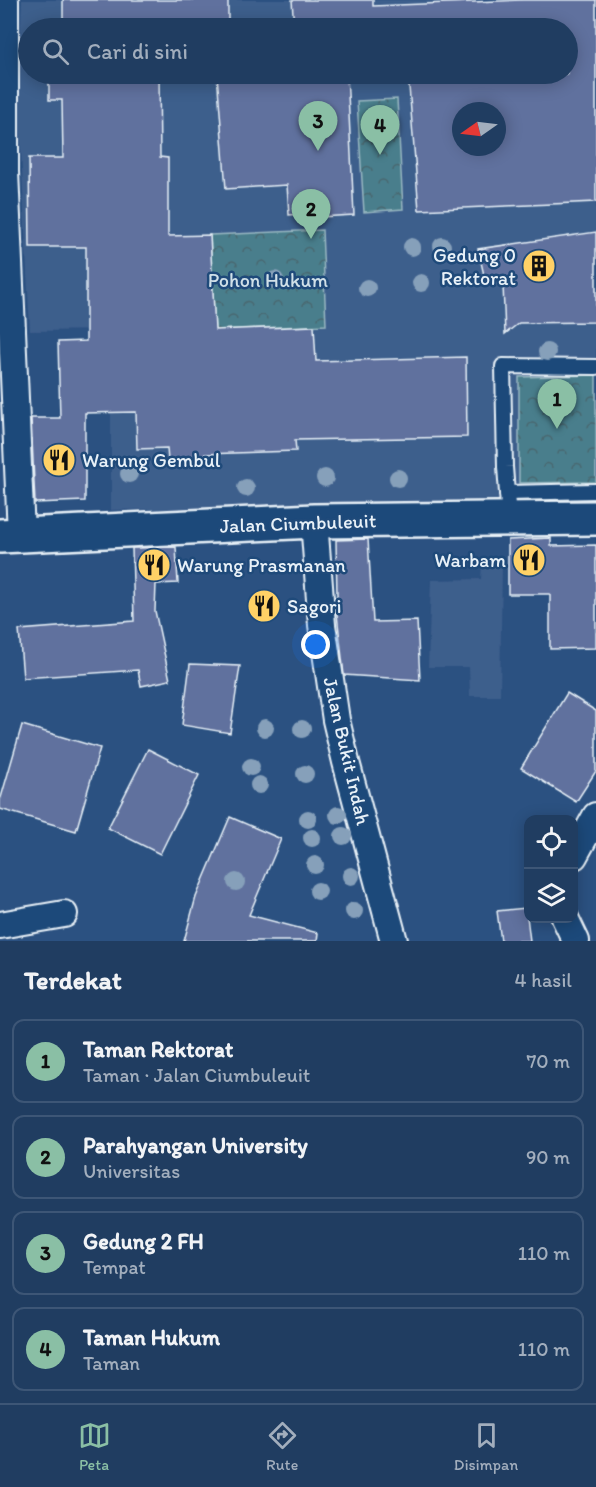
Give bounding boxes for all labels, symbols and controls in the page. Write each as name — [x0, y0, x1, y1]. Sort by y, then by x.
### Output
search box — [18, 18, 578, 84]
icon: search — [39, 35, 72, 68]
text: Cari di sini — [87, 38, 188, 65]
pin: 3 — [298, 102, 338, 151]
north arrow — [452, 102, 506, 156]
pin: 4 — [360, 106, 400, 155]
pin: 2 — [292, 190, 330, 239]
place label: Gedung 0 Rektorat — [433, 243, 516, 290]
building icon: Gedung 0 Rektorat — [521, 248, 557, 284]
park label: Pohon Hukum — [208, 268, 328, 292]
pin: 1 — [538, 380, 576, 429]
restaurant icon: Warung Gembul — [41, 442, 77, 478]
place label: Warung Gembul — [82, 448, 221, 472]
street label: Jalan Ciumbuleuit — [219, 508, 377, 538]
restaurant icon: Warbam — [511, 542, 547, 578]
restaurant icon: Warung Prasmanan — [136, 547, 172, 583]
place label: Warbam — [434, 548, 506, 572]
place label: Warung Prasmanan — [177, 553, 346, 577]
restaurant icon: Sagori — [246, 588, 282, 624]
place label: Sagori — [287, 594, 342, 618]
your location — [301, 630, 330, 659]
street label: Jalan Bukit Indah — [318, 675, 376, 828]
map controls — [524, 815, 578, 923]
button: locate — [524, 815, 578, 869]
button: layers — [524, 869, 578, 923]
text: Terdekat — [24, 964, 122, 996]
text: 4 hasil — [515, 968, 572, 992]
text: Taman Rektorat — [83, 1036, 233, 1063]
text: 1 — [41, 1049, 50, 1073]
text: 70 m — [526, 1049, 570, 1073]
text: Taman · Jalan Ciumbuleuit — [83, 1063, 310, 1087]
text: Parahyangan University — [83, 1132, 308, 1159]
text: 2 — [40, 1145, 51, 1169]
text: 90 m — [526, 1145, 570, 1169]
text: Universitas — [83, 1159, 180, 1183]
text: Gedung 2 FH — [83, 1228, 204, 1255]
text: 3 — [40, 1241, 51, 1265]
text: 110 m — [518, 1241, 570, 1265]
text: Tempat — [83, 1255, 146, 1279]
text: Taman Hukum — [83, 1324, 220, 1351]
text: 4 — [39, 1337, 52, 1361]
text: 110 m — [518, 1337, 570, 1361]
text: Taman — [83, 1351, 140, 1375]
tab: Peta — [78, 1419, 111, 1474]
tab: Rute — [266, 1419, 299, 1474]
tab: Disimpan — [454, 1419, 518, 1474]

